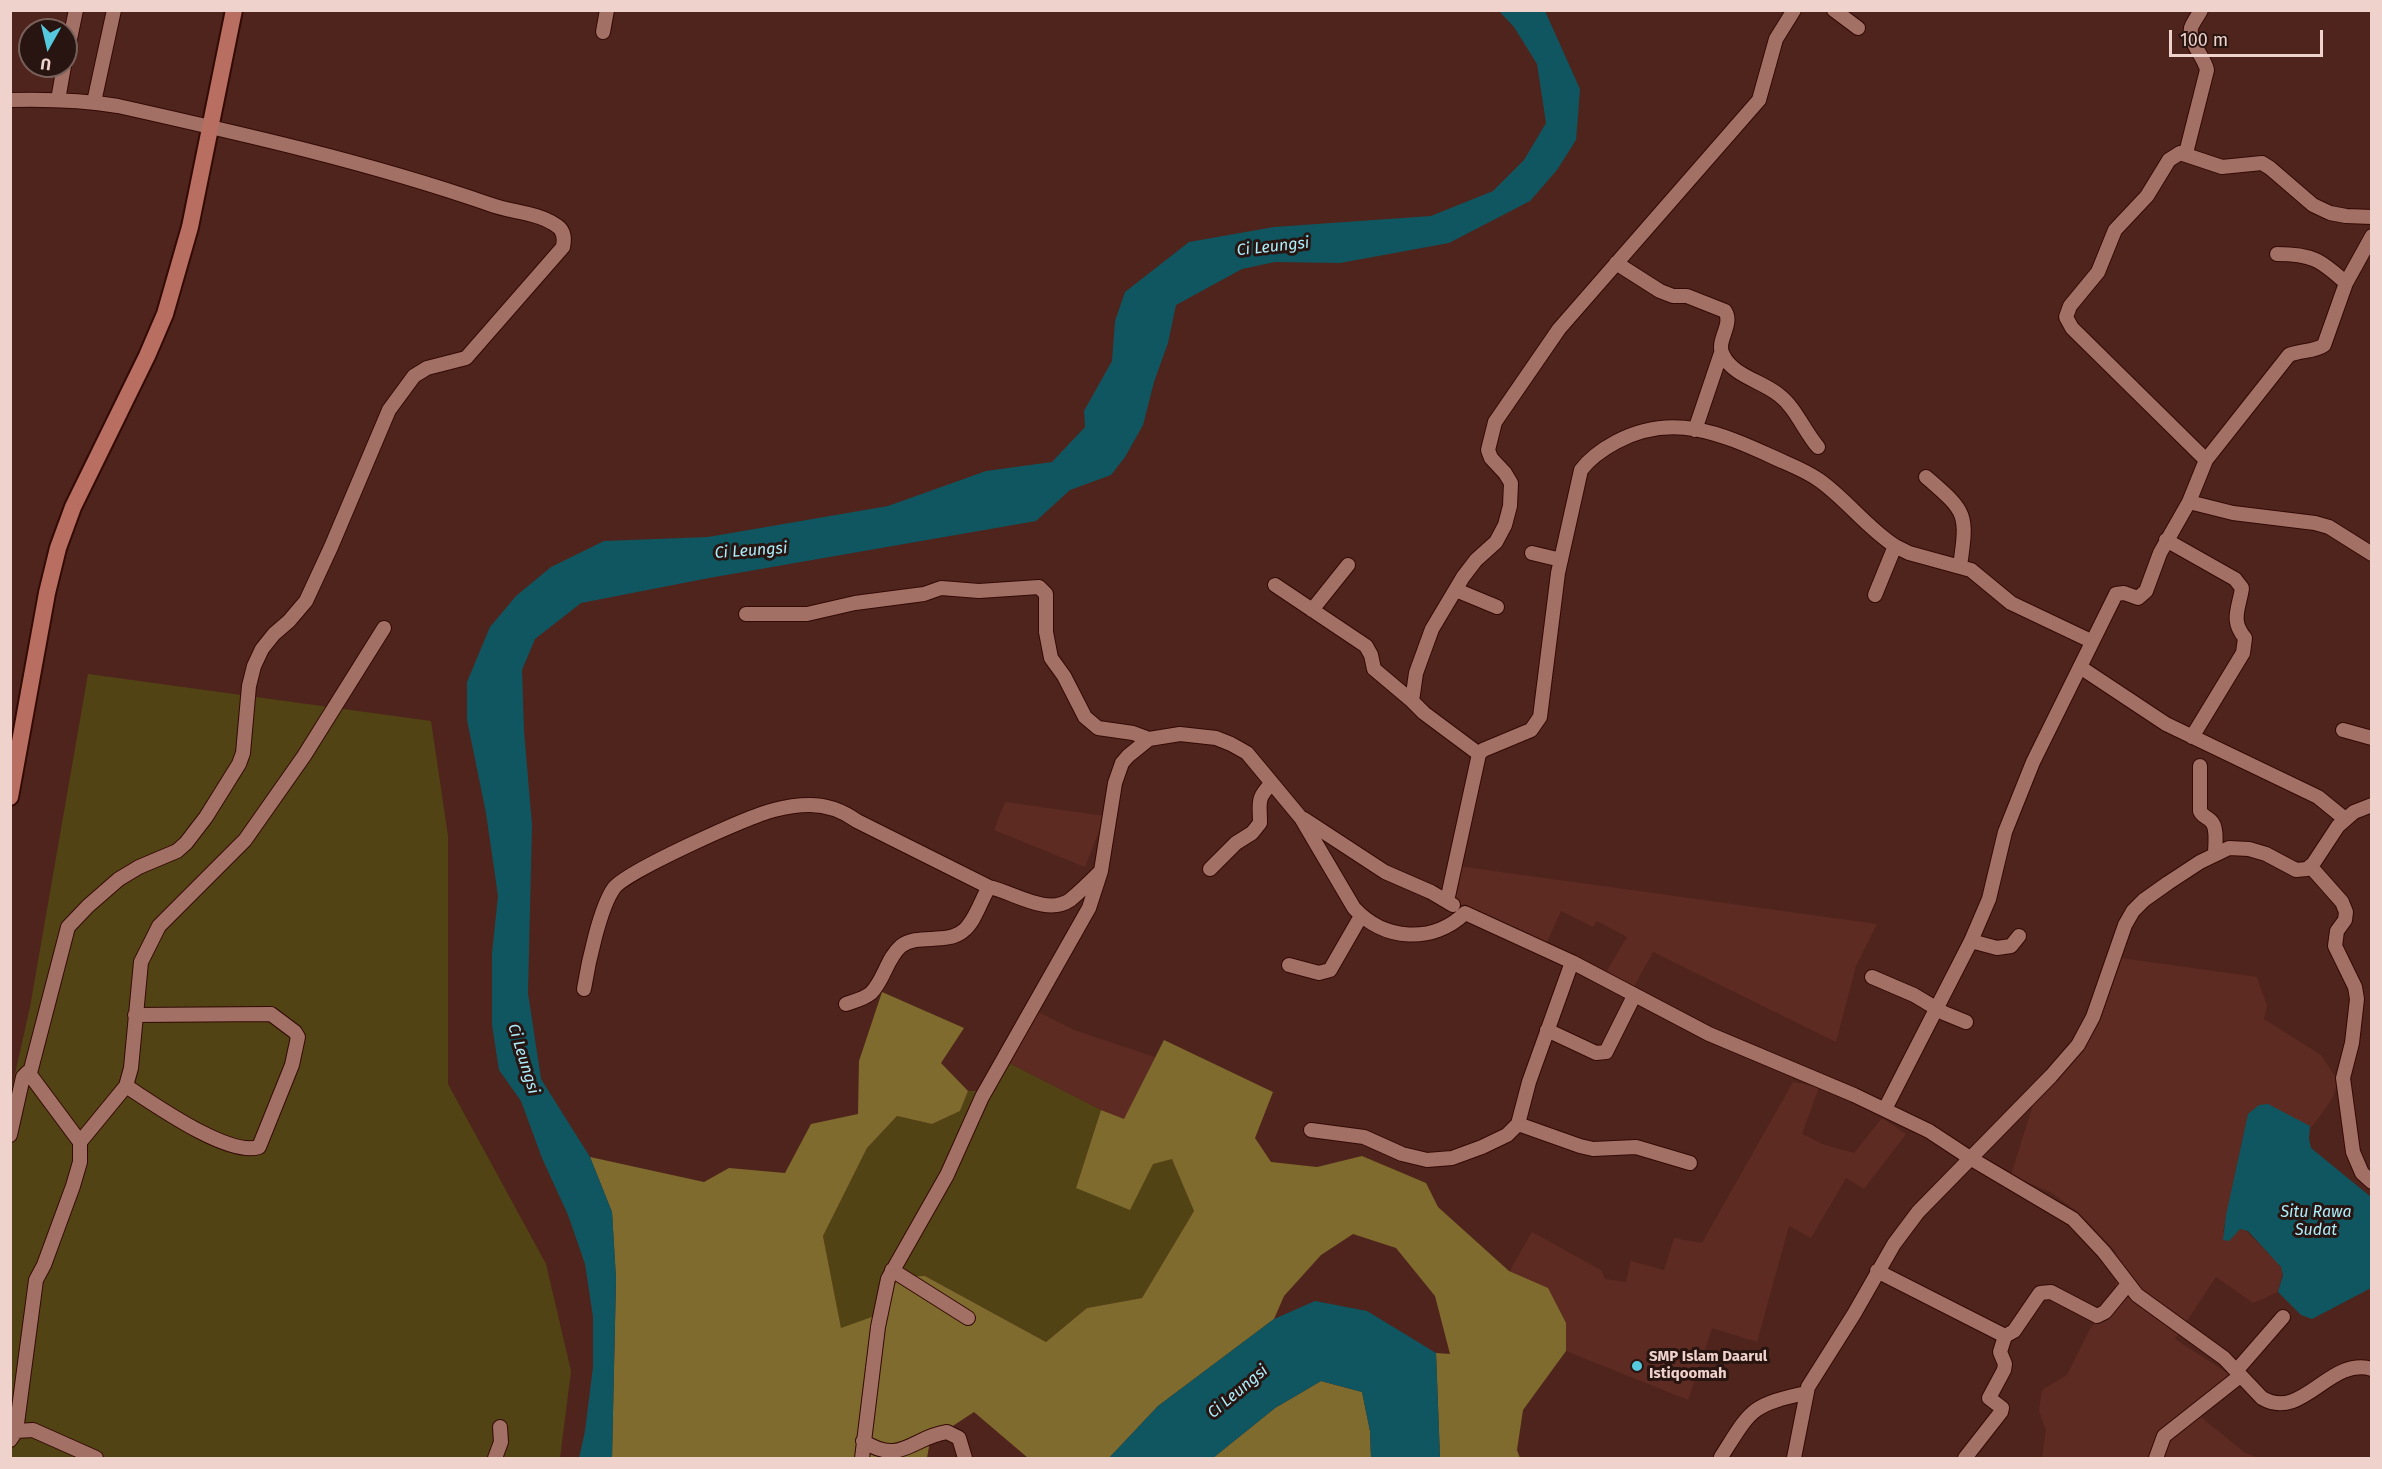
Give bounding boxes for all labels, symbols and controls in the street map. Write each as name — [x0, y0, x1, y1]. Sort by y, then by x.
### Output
north arrow — [18, 18, 78, 78]
scale bar — [2172, 18, 2326, 56]
text: 100 m — [2180, 29, 2228, 51]
text: U — [39, 54, 52, 74]
water label: Ci Leungsi — [1236, 234, 1310, 260]
water label: Ci Leungsi — [714, 539, 788, 563]
water label: Ci Leungsi — [503, 1021, 543, 1097]
water label: Situ Rawa Sudat — [2280, 1203, 2352, 1241]
place label: SMP Islam Daarul Istiqoomah — [1649, 1348, 1767, 1383]
marker: SMP Islam Daarul Istiqoomah — [1630, 1359, 1644, 1373]
water label: Ci Leungsi — [1204, 1361, 1272, 1423]

